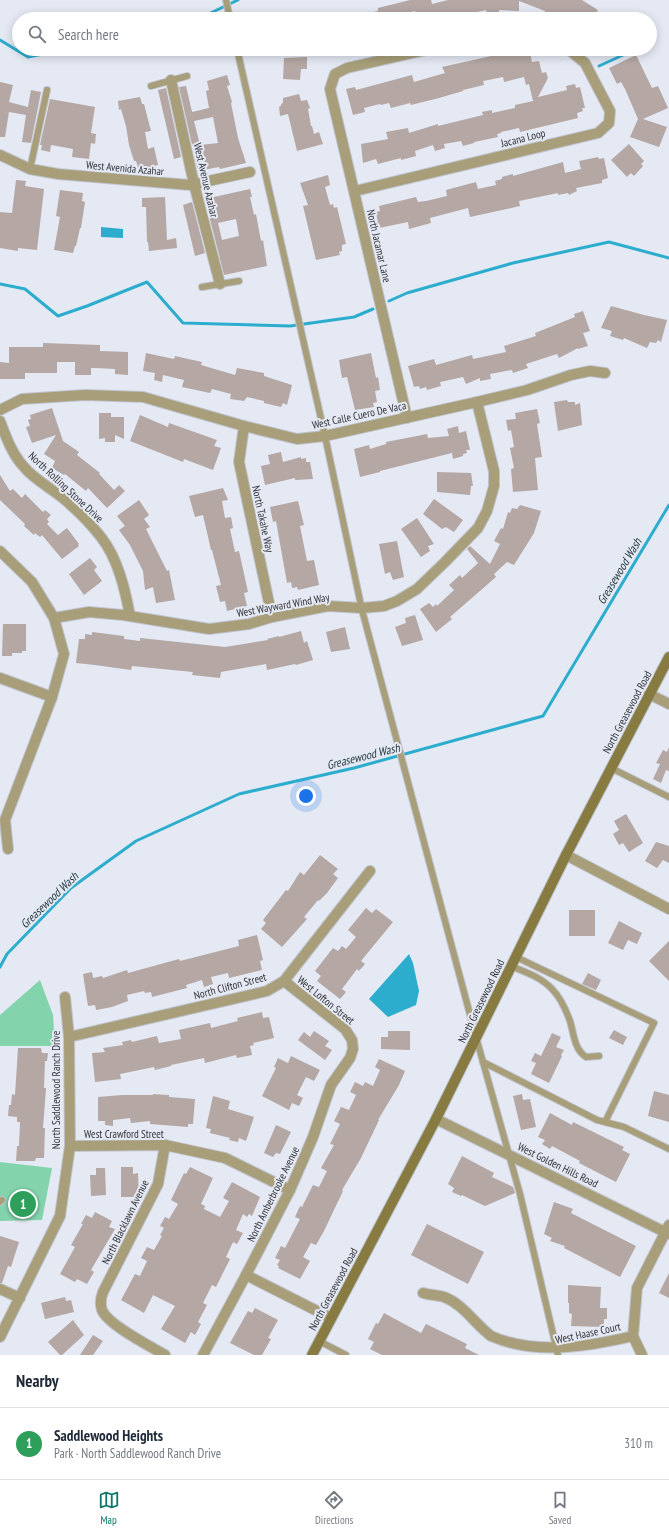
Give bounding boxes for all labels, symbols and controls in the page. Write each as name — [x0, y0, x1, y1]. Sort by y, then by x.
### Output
search box — [12, 12, 657, 56]
icon: search — [26, 23, 48, 45]
text: Search here — [58, 25, 119, 44]
street label: Jacana Loop — [498, 126, 547, 151]
street label: West Avenue Azahar — [191, 141, 221, 219]
street label: West Avenida Azahar — [86, 158, 164, 178]
street label: North Jacamar Lane — [364, 208, 394, 284]
street label: West Calle Cuero De Vaca — [311, 398, 407, 432]
street label: North Rolling Stone Drive — [26, 449, 107, 526]
street label: North Takahe Way — [249, 484, 277, 555]
water label: Greasewood Wash — [593, 535, 645, 607]
street label: West Wayward Wind Way — [235, 590, 331, 620]
street label: North Greasewood Road — [599, 668, 655, 756]
water label: Greasewood Wash — [325, 740, 402, 772]
your location — [296, 786, 316, 806]
water label: Greasewood Wash — [17, 868, 82, 931]
street label: North Greasewood Road — [455, 957, 507, 1045]
street label: North Clifton Street — [192, 970, 268, 1002]
street label: West Lofton Street — [295, 973, 357, 1027]
street label: North Saddlewood Ranch Drive — [49, 1030, 63, 1149]
street label: West Crawford Street — [84, 1127, 164, 1141]
street label: West Golden Hills Road — [515, 1139, 601, 1191]
street label: North Amberbrooke Avenue — [244, 1144, 302, 1244]
street label: North Blacklawn Avenue — [98, 1177, 152, 1267]
pin: 1 — [10, 1189, 36, 1219]
street label: North Greasewood Road — [305, 1245, 361, 1333]
street label: West Haase Court — [554, 1319, 622, 1347]
text: Nearby — [16, 1370, 59, 1392]
text: Saddlewood Heights — [54, 1426, 163, 1445]
text: 1 — [26, 1435, 32, 1452]
text: 310 m — [624, 1435, 653, 1452]
text: Park · North Saddlewood Ranch Drive — [54, 1445, 221, 1462]
tab: Map — [98, 1489, 120, 1527]
tab: Directions — [315, 1489, 353, 1527]
tab: Saved — [549, 1489, 571, 1527]

